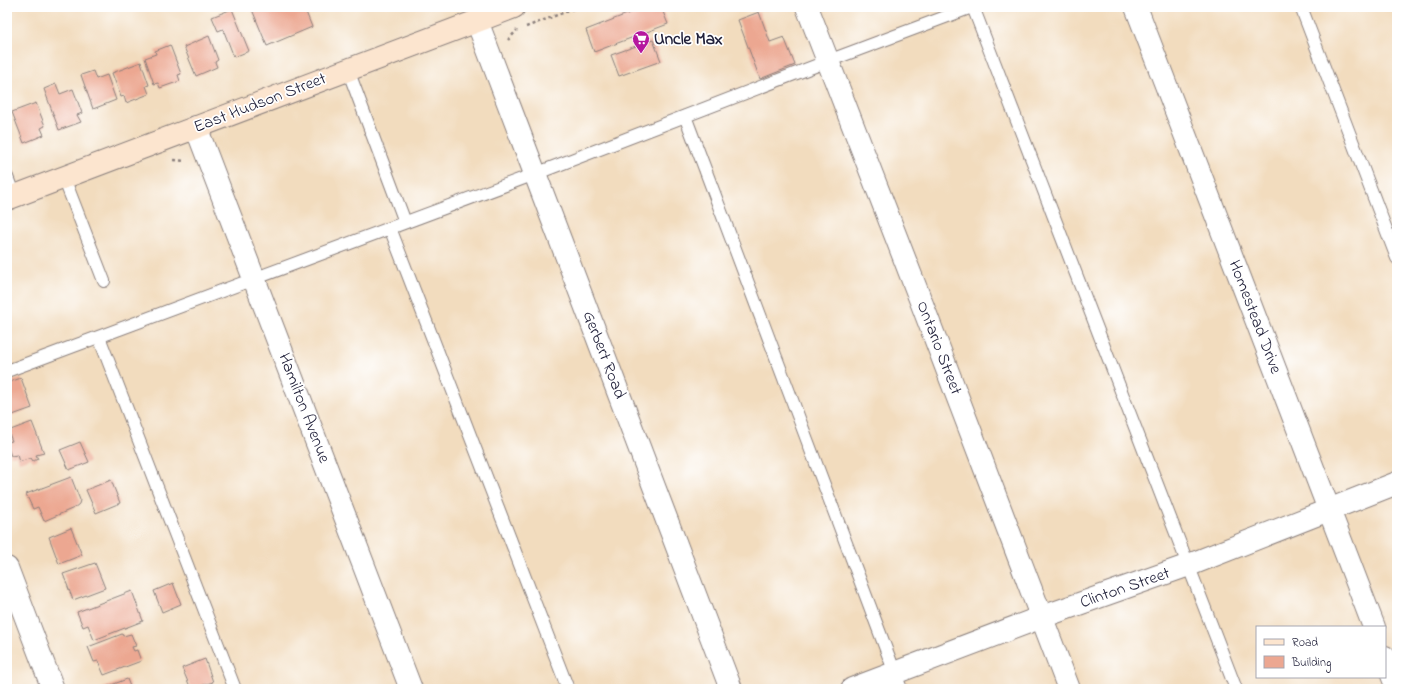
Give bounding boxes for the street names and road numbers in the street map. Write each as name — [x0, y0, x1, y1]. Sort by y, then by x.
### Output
street label: East Hudson Street — [190, 66, 330, 140]
street label: Homestead Drive — [1222, 257, 1288, 378]
street label: Ontario Street — [910, 297, 968, 399]
street label: Gerbert Road — [576, 307, 632, 403]
street label: Hamilton Avenue — [272, 349, 337, 467]
street label: Clinton Street — [1077, 561, 1174, 615]

